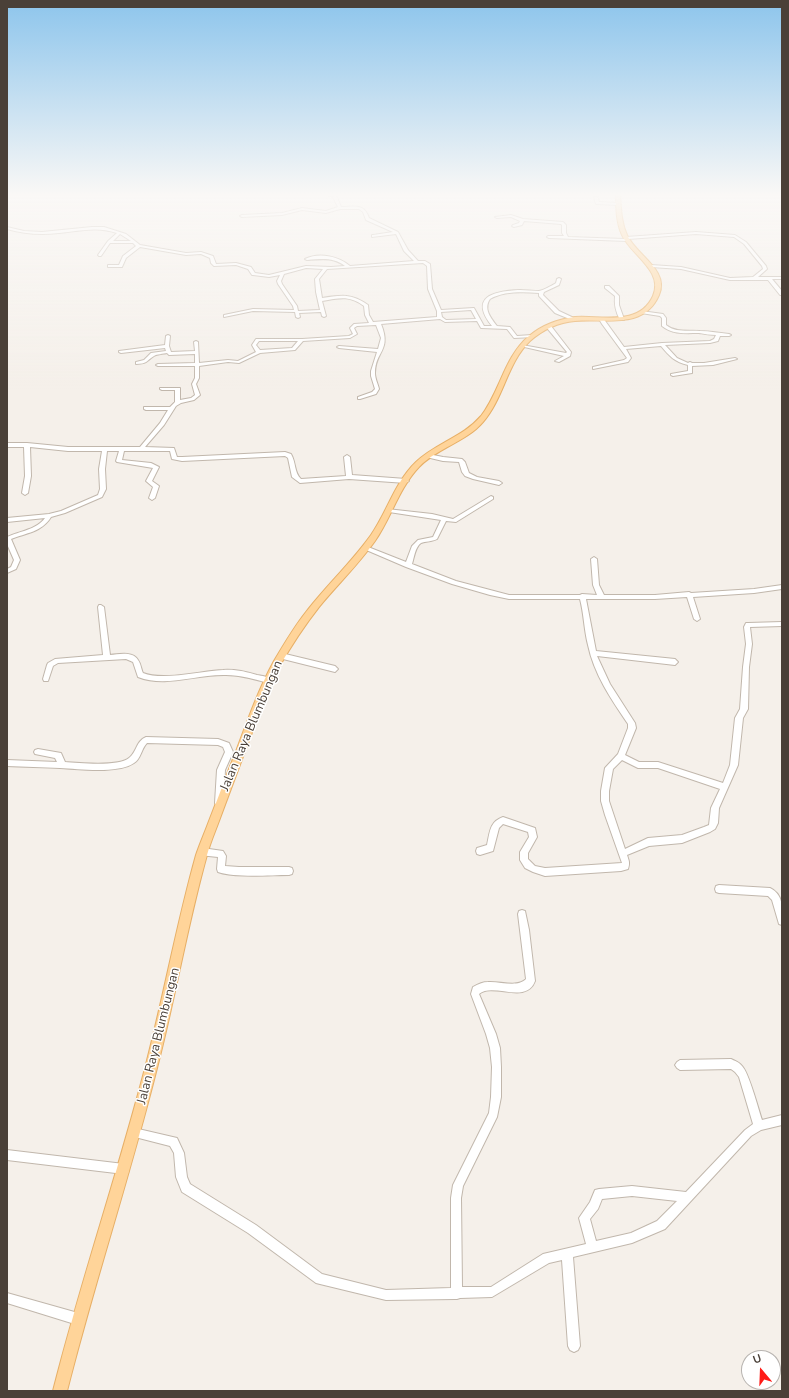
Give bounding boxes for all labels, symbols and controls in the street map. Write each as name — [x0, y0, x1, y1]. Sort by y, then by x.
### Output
street label: Jalan Raya Blumbungan — [217, 658, 287, 794]
street label: Jalan Raya Blumbungan — [134, 966, 184, 1106]
north arrow — [741, 1350, 781, 1390]
text: U — [751, 1351, 764, 1368]

